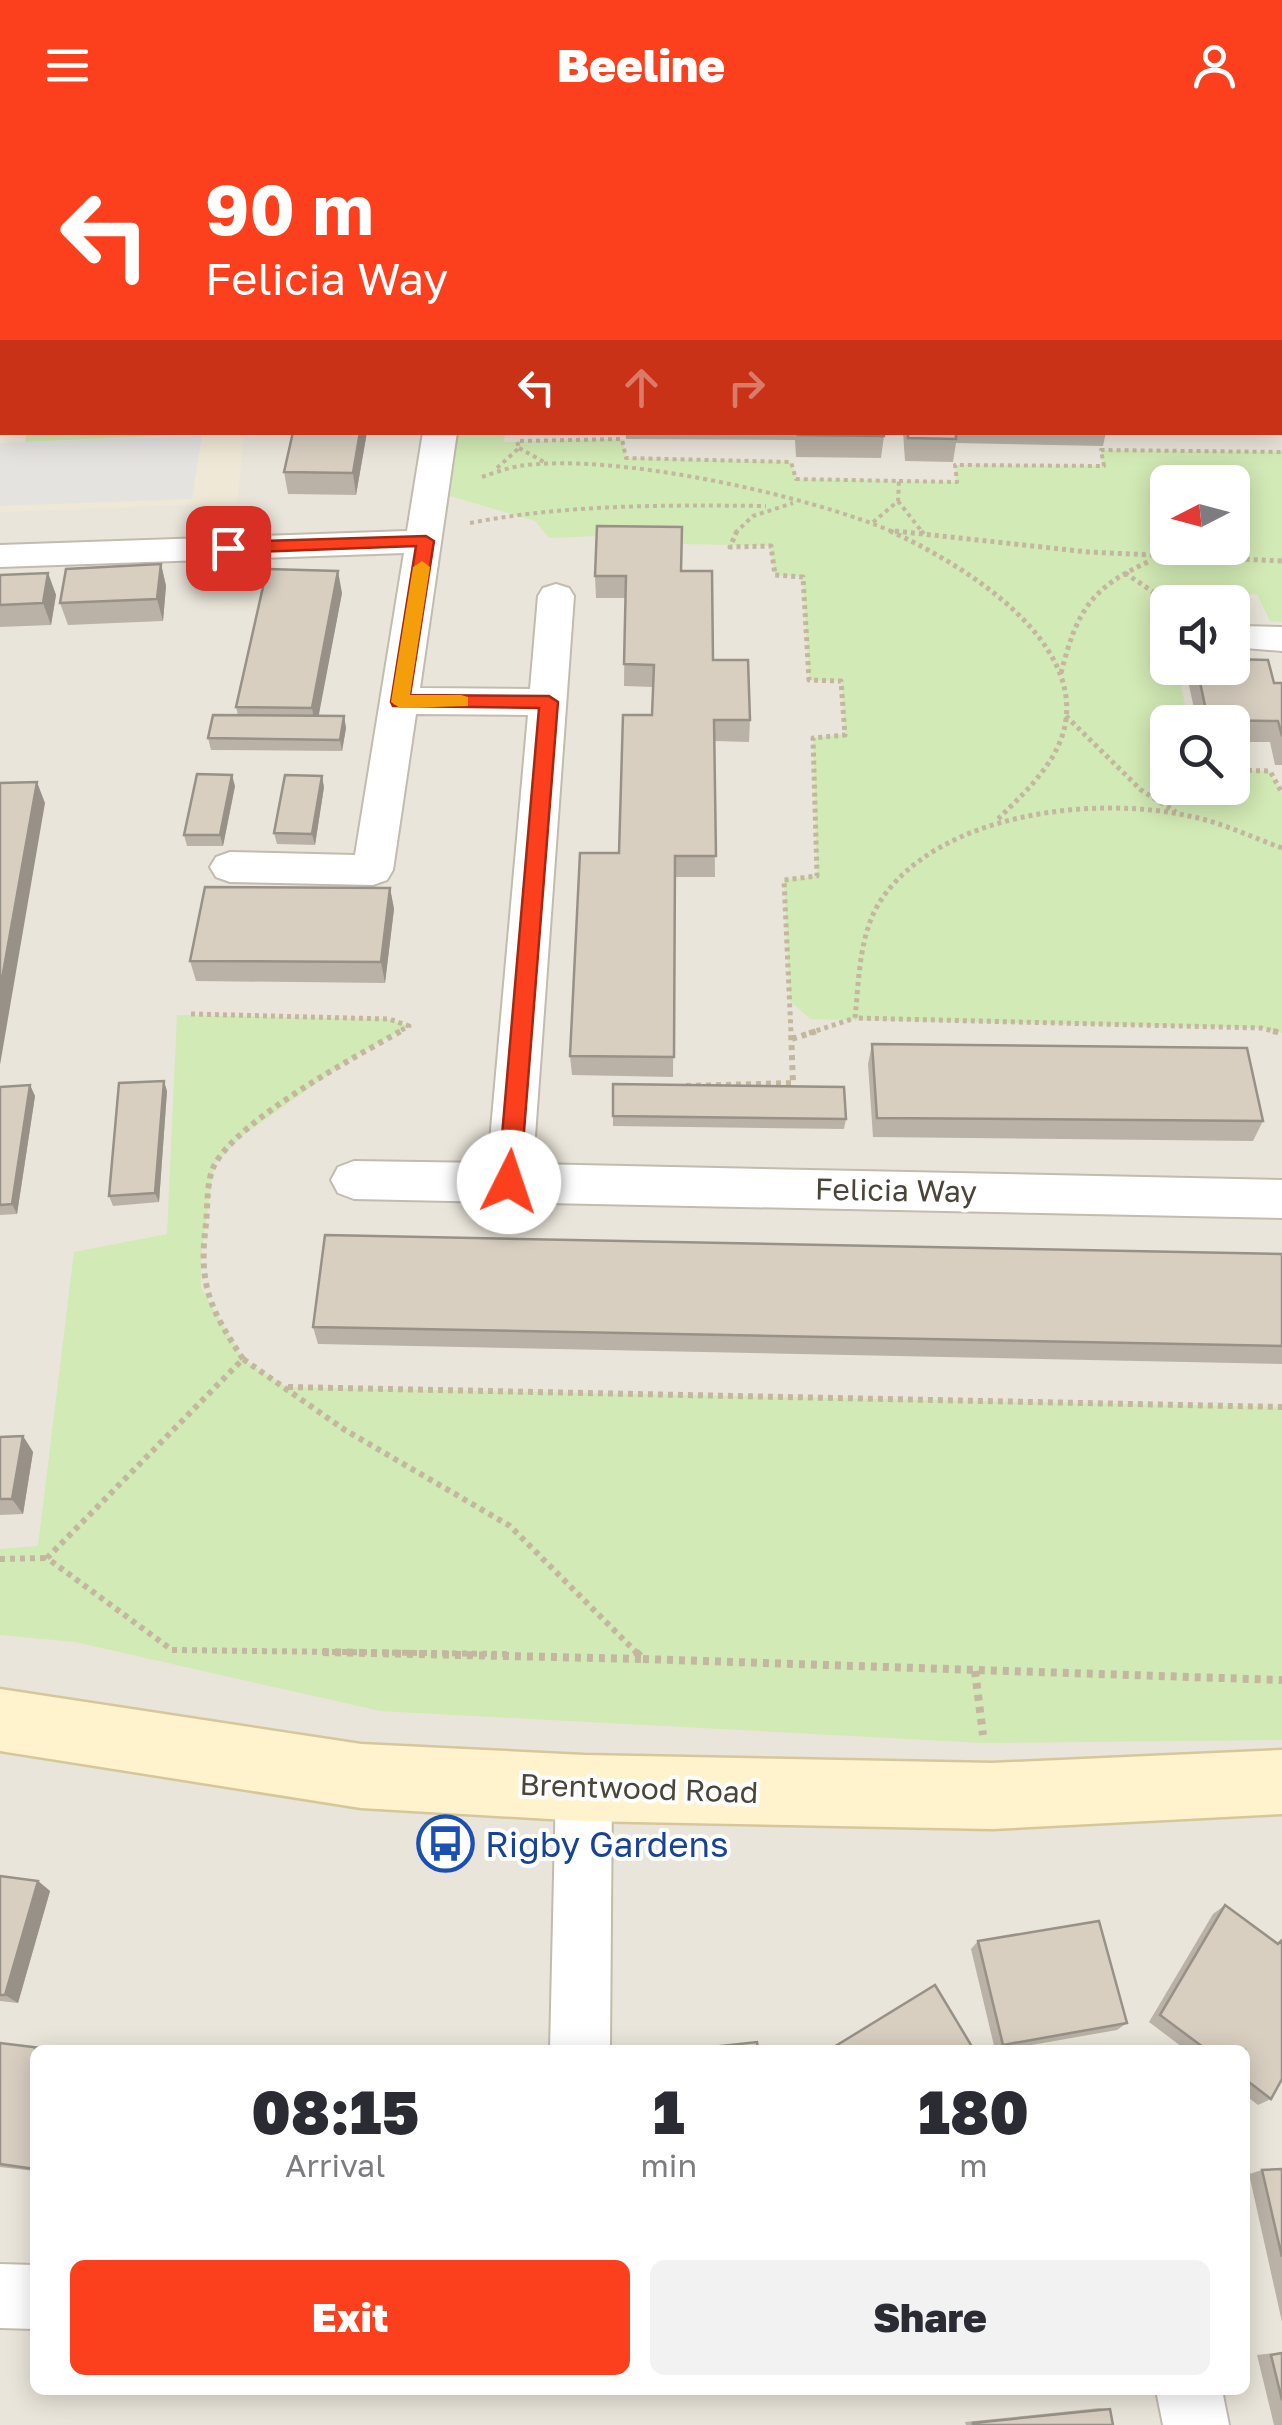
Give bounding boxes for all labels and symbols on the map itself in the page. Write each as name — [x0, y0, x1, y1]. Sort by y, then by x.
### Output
north arrow — [1150, 465, 1250, 565]
pin — [186, 506, 271, 591]
position arrow — [457, 1130, 561, 1234]
street label: Felicia Way — [815, 1171, 978, 1209]
street label: Brentwood Road — [519, 1766, 759, 1810]
bus stop icon: Rigby Gardens — [416, 1814, 476, 1874]
place label: Rigby Gardens — [485, 1823, 729, 1865]

